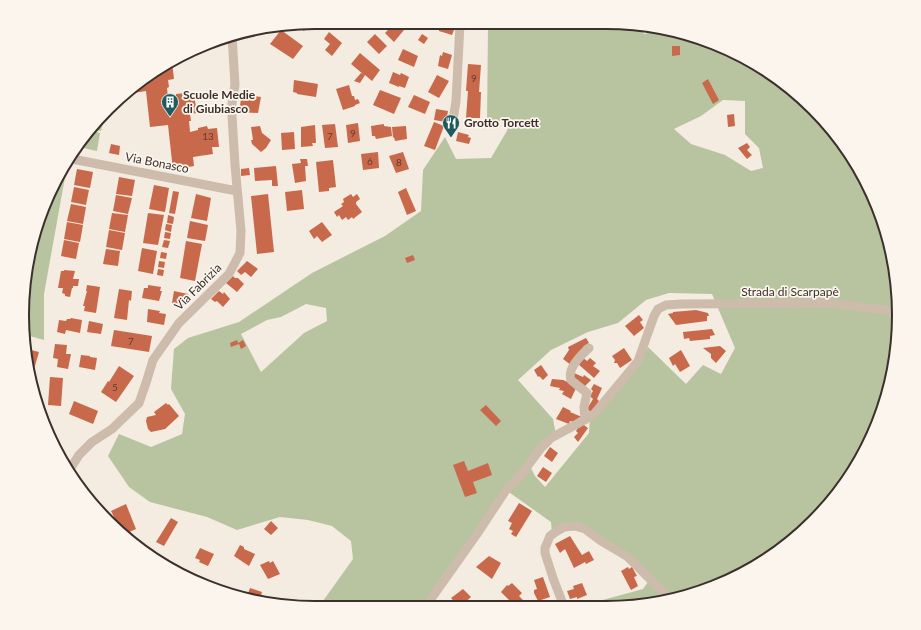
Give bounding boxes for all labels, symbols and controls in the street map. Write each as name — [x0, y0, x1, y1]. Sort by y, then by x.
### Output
house number: 9 — [471, 72, 477, 84]
place label: Scuole Medie di Giubiasco — [183, 87, 256, 116]
building icon: Scuole Medie di Giubiasco — [160, 92, 180, 117]
restaurant icon: Grotto Torcett — [441, 113, 461, 138]
place label: Grotto Torcett — [464, 115, 540, 130]
house number: 9 — [350, 127, 356, 139]
house number: 13 — [202, 130, 214, 142]
house number: 7 — [327, 130, 333, 142]
street label: Via Bonasco — [124, 149, 191, 176]
house number: 6 — [367, 155, 373, 167]
house number: 8 — [396, 156, 402, 168]
street label: Via Fabrizia — [171, 260, 224, 313]
street label: Strada di Scarpapè — [741, 284, 839, 299]
house number: 7 — [128, 335, 134, 347]
house number: 5 — [112, 381, 118, 393]

